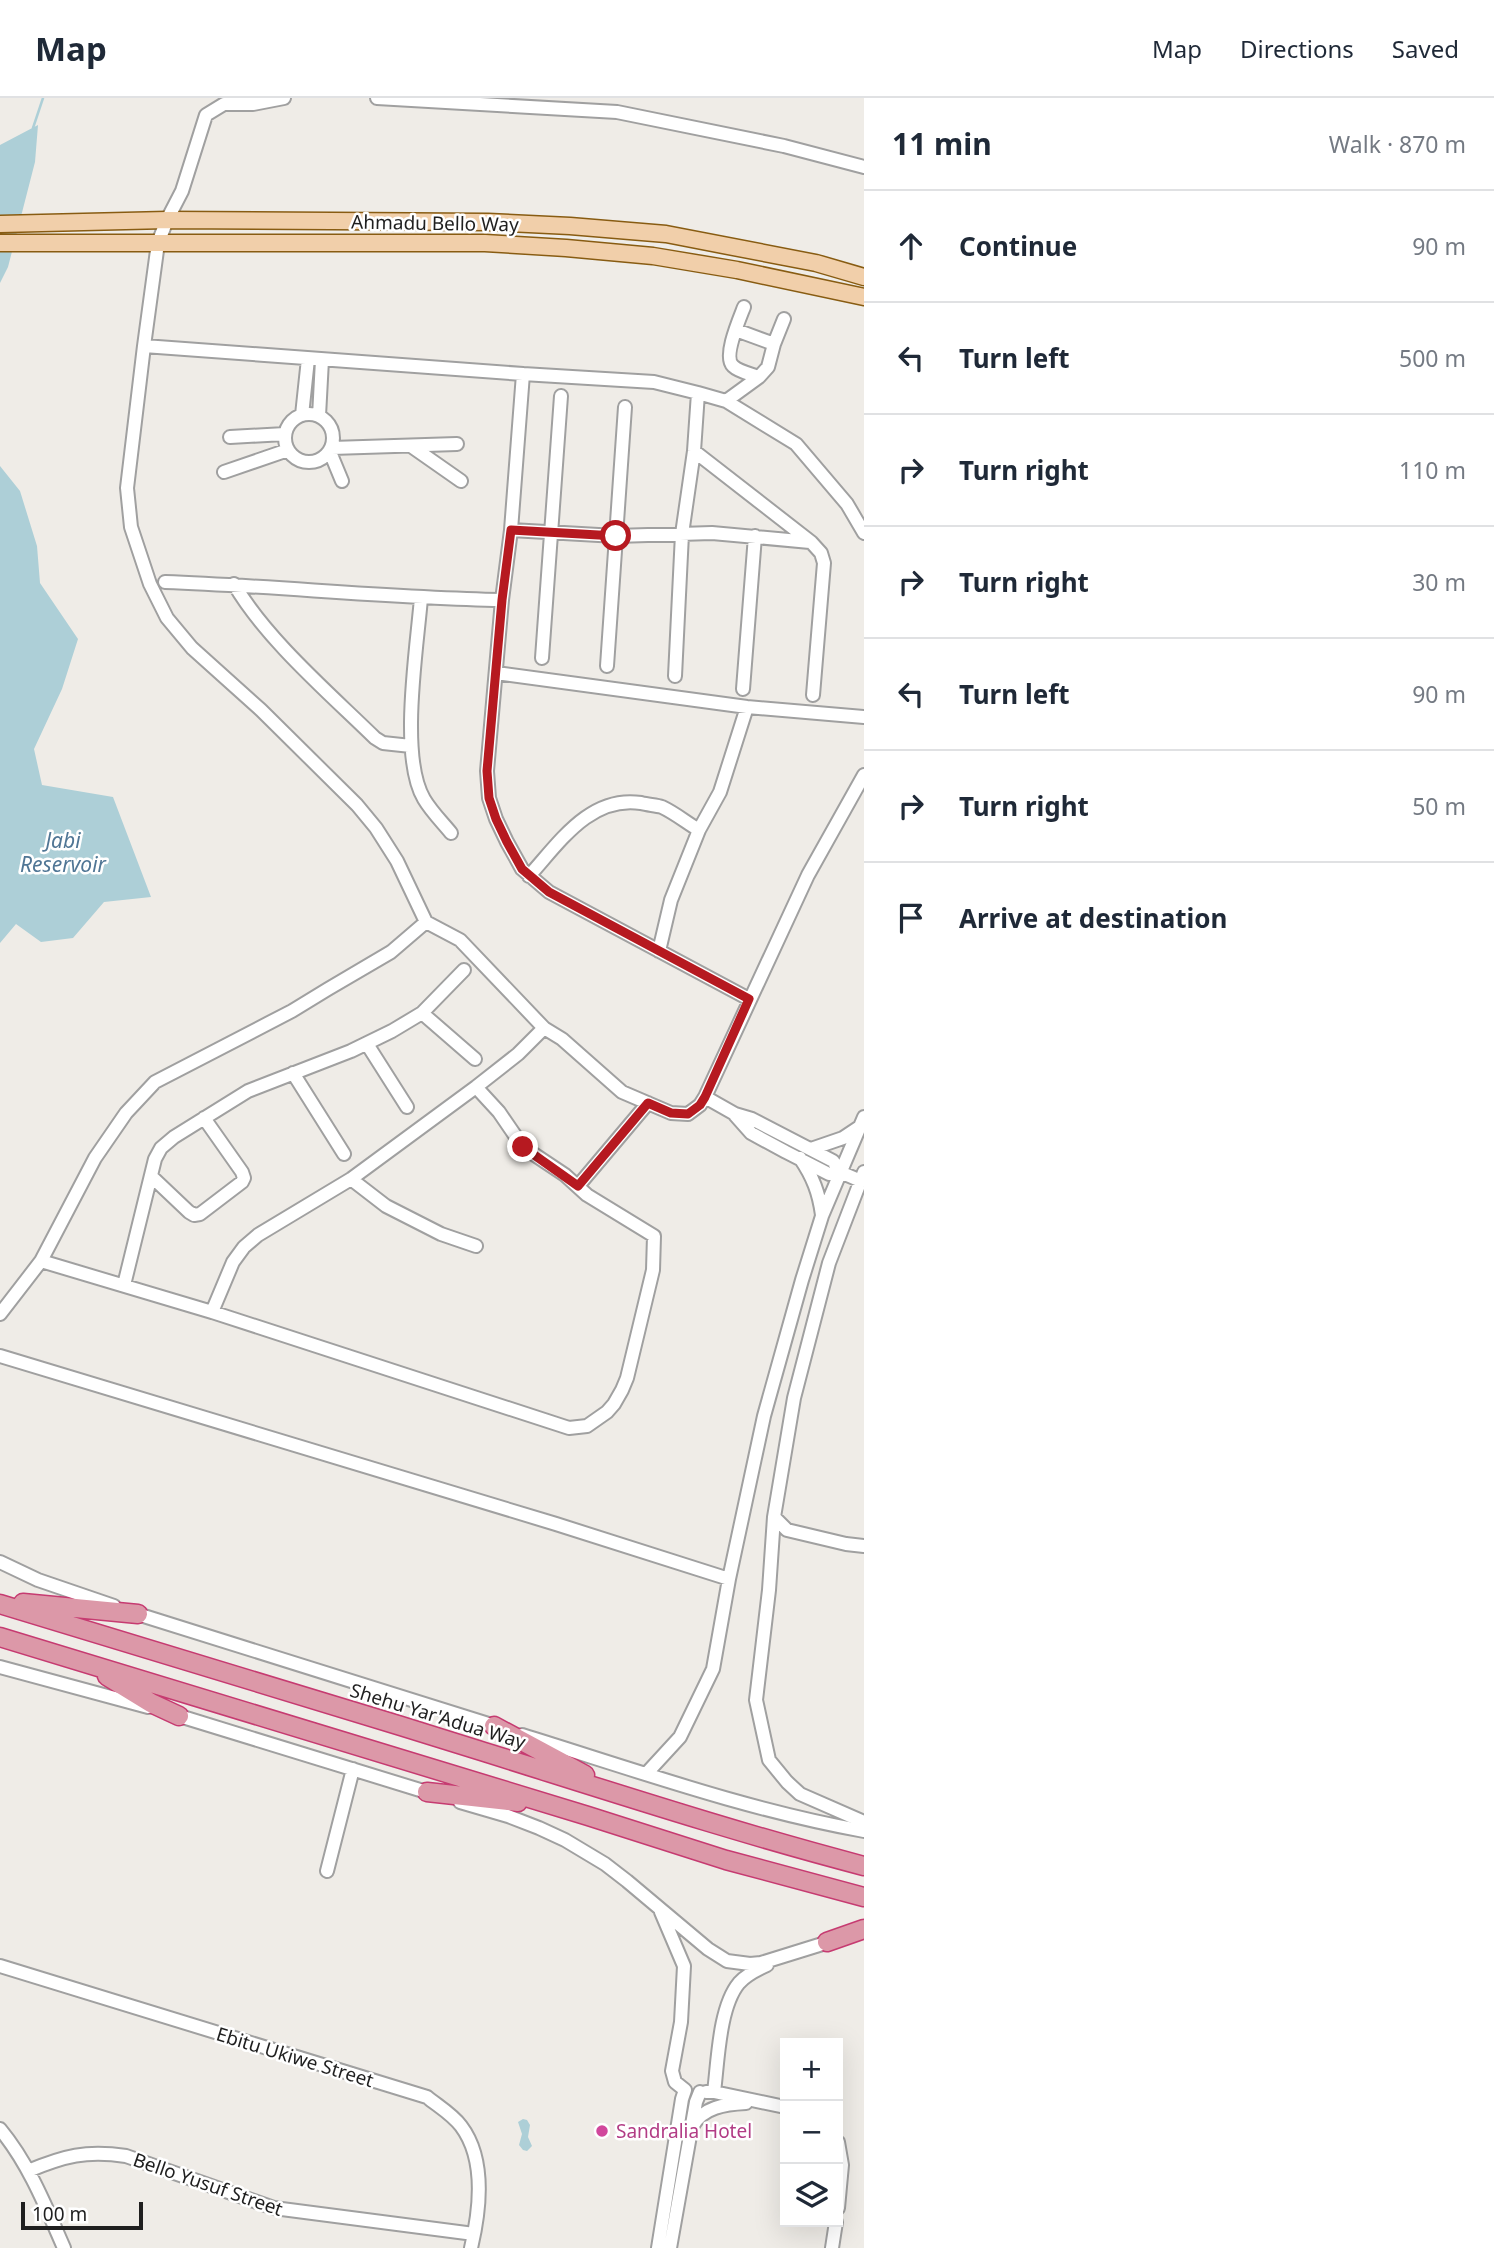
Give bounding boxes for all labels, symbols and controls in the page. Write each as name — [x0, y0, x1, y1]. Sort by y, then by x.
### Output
text: Map — [35, 26, 107, 71]
text: Map — [1152, 32, 1202, 65]
text: Directions — [1240, 32, 1354, 65]
text: Saved — [1392, 32, 1459, 65]
text: 11 min — [892, 123, 992, 164]
text: Walk · 870 m — [1329, 128, 1466, 160]
street label: Ahmadu Bello Way — [351, 209, 519, 237]
icon: ahead — [892, 227, 930, 265]
text: Continue — [959, 228, 1077, 264]
text: 90 m — [1412, 230, 1466, 262]
icon: left — [892, 339, 930, 377]
text: Turn left — [959, 340, 1070, 376]
text: 500 m — [1399, 342, 1466, 374]
icon: right — [892, 451, 930, 489]
text: Turn right — [959, 452, 1089, 488]
text: 110 m — [1399, 454, 1466, 486]
route start — [600, 520, 631, 551]
icon: right — [892, 563, 930, 601]
text: Turn right — [959, 564, 1089, 600]
text: 30 m — [1412, 566, 1466, 598]
icon: left — [892, 675, 930, 713]
text: Turn left — [959, 676, 1070, 712]
text: 90 m — [1412, 678, 1466, 710]
icon: right — [892, 787, 930, 825]
text: Turn right — [959, 788, 1089, 824]
text: 50 m — [1412, 790, 1466, 822]
water label: Jabi Reservoir — [20, 826, 108, 878]
icon: arrive — [892, 899, 930, 937]
text: Arrive at destination — [959, 900, 1228, 936]
route end — [507, 1131, 538, 1162]
street label: Shehu Yar'Adua Way — [347, 1677, 529, 1755]
street label: Ebitu Ukiwe Street — [213, 2021, 377, 2093]
map controls — [780, 2038, 843, 2227]
button: + — [780, 2038, 843, 2101]
button: − — [780, 2101, 843, 2164]
place label: Sandralia Hotel — [616, 2118, 752, 2144]
marker: Sandralia Hotel — [594, 2123, 610, 2139]
street label: Bello Yusuf Street — [130, 2146, 286, 2222]
button: layers — [780, 2164, 843, 2227]
scale bar — [21, 2199, 144, 2231]
text: 100 m — [32, 2201, 87, 2227]

